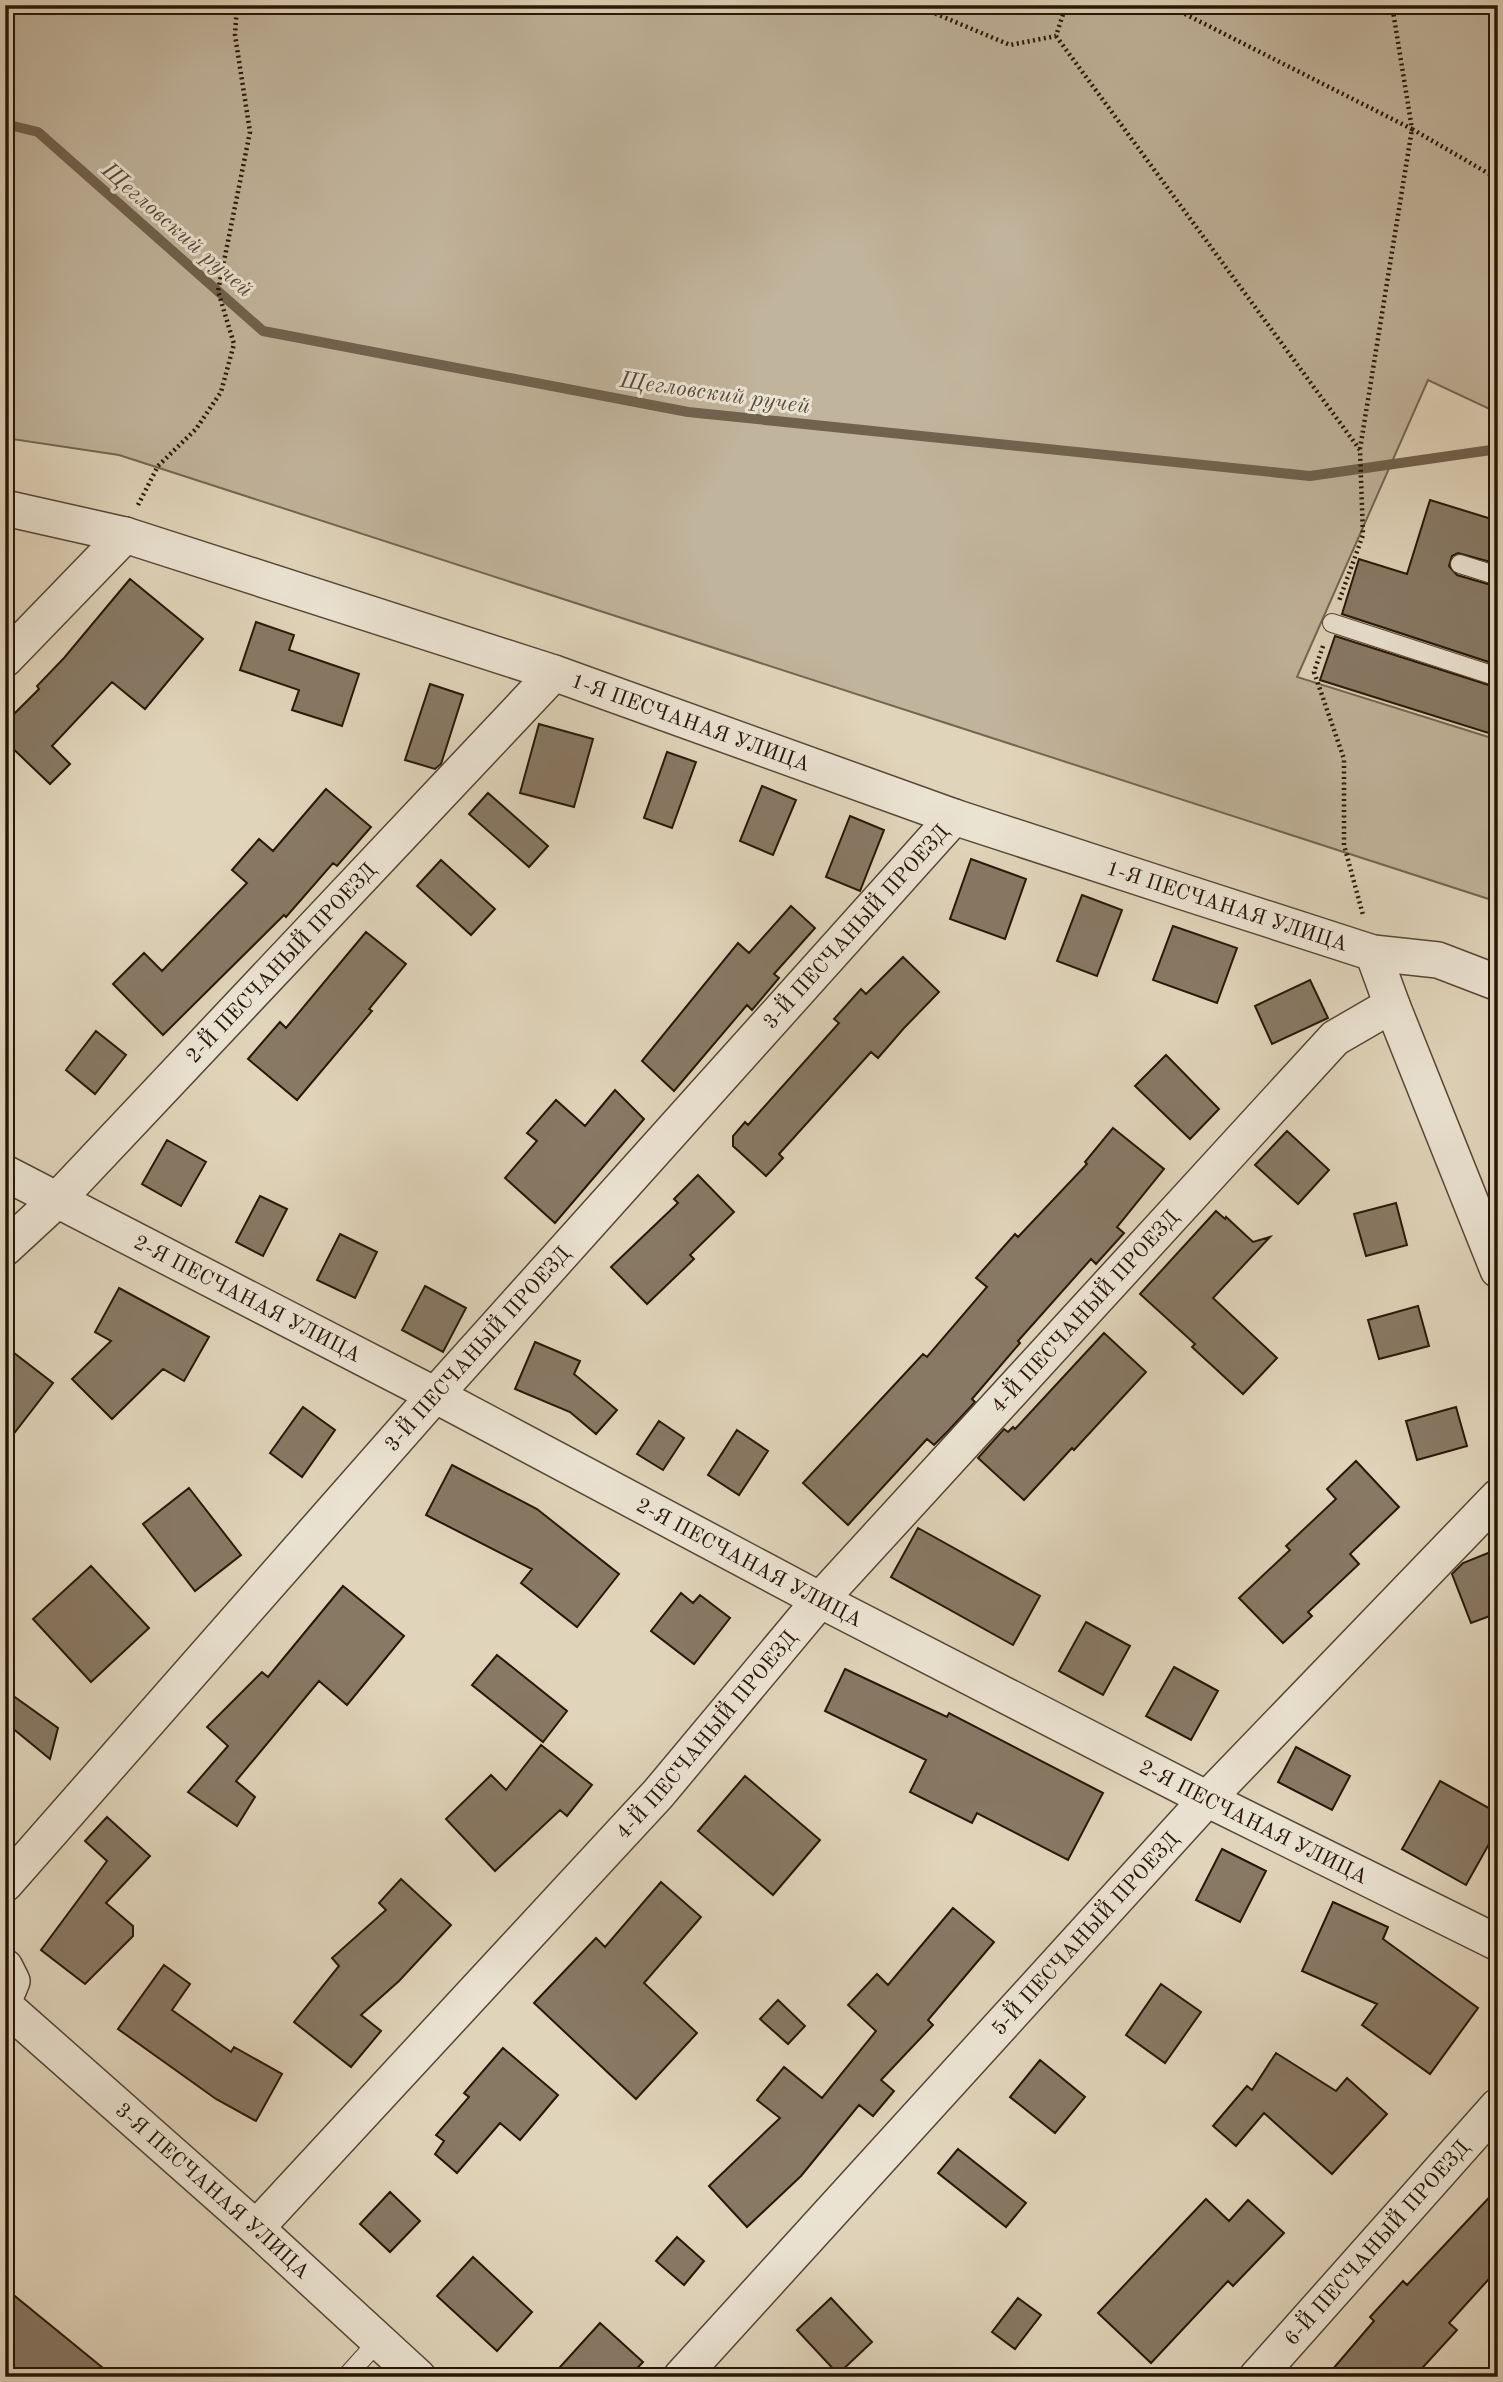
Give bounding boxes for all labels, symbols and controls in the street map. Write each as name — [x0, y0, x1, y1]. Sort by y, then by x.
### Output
water label: Щегловский ручей — [96, 158, 257, 303]
water label: Щегловский ручей — [617, 369, 811, 419]
street label: 1-Я ПЕСЧАНАЯ УЛИЦА — [568, 671, 812, 776]
street label: 3-Й ПЕСЧАНЫЙ ПРОЕЗД — [760, 821, 954, 1033]
street label: 1-Я ПЕСЧАНАЯ УЛИЦА — [1103, 858, 1350, 956]
street label: 2-Й ПЕСЧАНЫЙ ПРОЕЗД — [183, 860, 381, 1068]
street label: 4-Й ПЕСЧАНЫЙ ПРОЕЗД — [988, 1207, 1183, 1418]
street label: 2-Я ПЕСЧАНАЯ УЛИЦА — [130, 1232, 364, 1367]
street label: 3-Й ПЕСЧАНЫЙ ПРОЕЗД — [382, 1243, 575, 1456]
street label: 2-Я ПЕСЧАНАЯ УЛИЦА — [632, 1495, 865, 1632]
street label: 4-Й ПЕСЧАНЫЙ ПРОЕЗД — [613, 1627, 802, 1844]
street label: 2-Я ПЕСЧАНАЯ УЛИЦА — [1135, 1757, 1370, 1889]
street label: 5-Й ПЕСЧАНЫЙ ПРОЕЗД — [989, 1829, 1183, 2040]
street label: 3-Я ПЕСЧАНАЯ УЛИЦА — [111, 2100, 313, 2284]
street label: 6-Й ПЕСЧАНЫЙ ПРОЕЗД — [1281, 2137, 1474, 2350]

